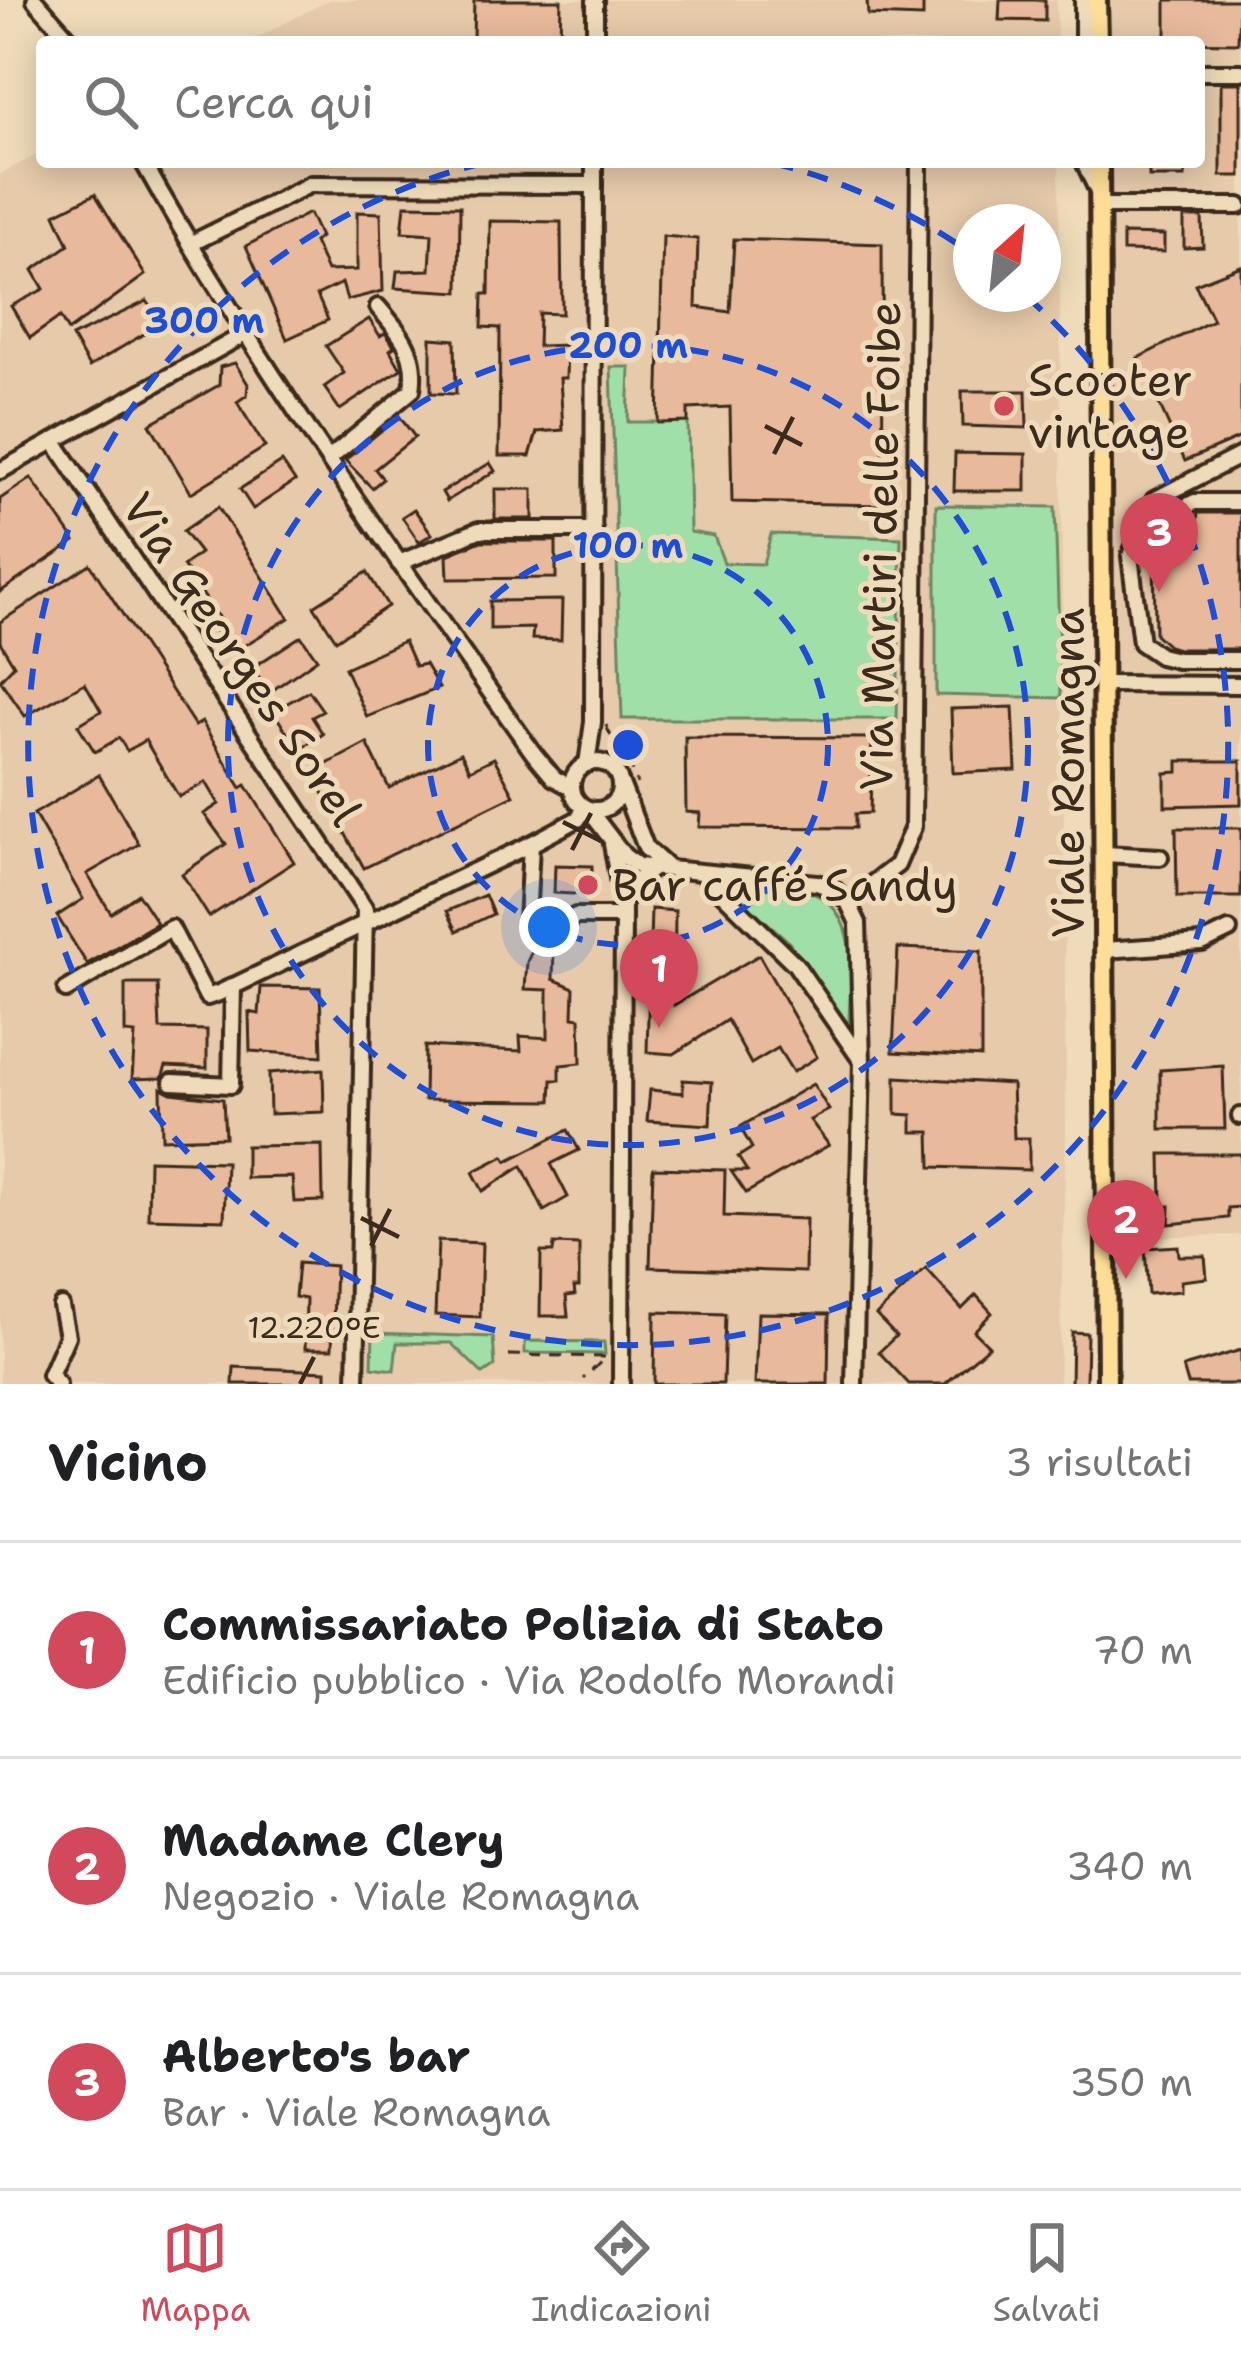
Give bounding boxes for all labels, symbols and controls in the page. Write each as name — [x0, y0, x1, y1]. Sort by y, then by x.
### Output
search box — [36, 36, 1205, 168]
icon: search — [78, 69, 144, 135]
text: Cerca qui — [174, 72, 374, 132]
north arrow — [953, 204, 1061, 312]
text: 300 m — [144, 296, 264, 345]
street label: Via Martiri delle Foibe — [846, 301, 914, 791]
text: 200 m — [568, 321, 688, 370]
place label: Scooter vintage — [1028, 350, 1192, 462]
marker: Scooter vintage — [991, 393, 1017, 419]
street label: Via Georges Sorel — [108, 481, 376, 837]
pin: 3 — [1120, 493, 1198, 592]
text: 100 m — [573, 521, 684, 570]
street label: Viale Romagna — [1038, 608, 1098, 938]
centre of rings — [607, 724, 649, 766]
place label: Bar caffé Sandy — [612, 855, 958, 915]
marker: Bar caffé Sandy — [575, 872, 601, 898]
your location — [519, 897, 579, 957]
pin: 1 — [620, 929, 698, 1028]
pin: 2 — [1087, 1180, 1165, 1279]
text: 12.220°E — [247, 1307, 381, 1348]
text: Vicino — [48, 1428, 208, 1496]
text: 3 risultati — [1005, 1436, 1193, 1488]
text: Commissariato Polizia di Stato — [162, 1594, 884, 1654]
text: 1 — [78, 1624, 96, 1676]
text: 70 m — [1092, 1624, 1193, 1676]
text: Edificio pubblico · Via Rodolfo Morandi — [162, 1654, 896, 1706]
text: Madame Clery — [162, 1810, 505, 1870]
text: 2 — [73, 1840, 101, 1892]
text: 340 m — [1066, 1840, 1193, 1892]
text: Negozio · Viale Romagna — [162, 1870, 639, 1922]
text: Alberto's bar — [162, 2026, 470, 2086]
text: 3 — [73, 2056, 101, 2108]
text: 350 m — [1069, 2056, 1193, 2108]
text: Bar · Viale Romagna — [162, 2086, 551, 2138]
tab: Mappa — [140, 2215, 250, 2332]
tab: Indicazioni — [531, 2215, 712, 2332]
tab: Salvati — [993, 2215, 1101, 2332]

